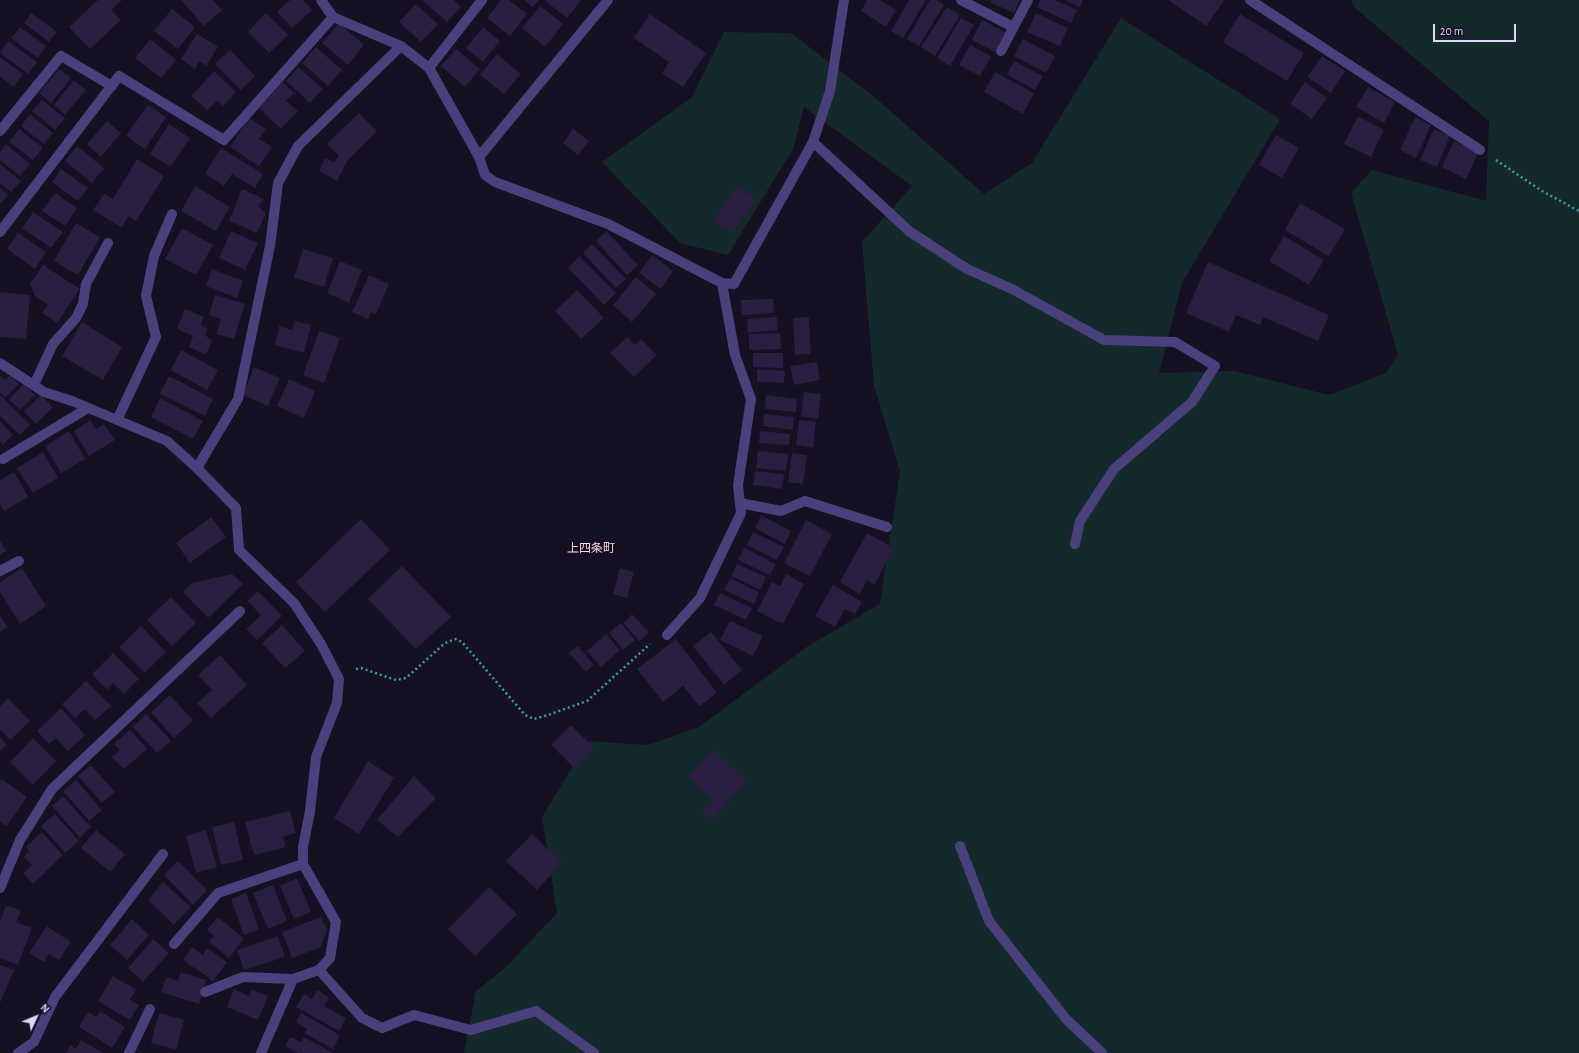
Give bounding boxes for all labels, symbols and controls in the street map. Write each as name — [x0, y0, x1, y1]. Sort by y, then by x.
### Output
scale bar — [1435, 16, 1518, 42]
text: 20 m — [1440, 25, 1463, 37]
district label: 上四条町 — [567, 541, 615, 555]
north arrow — [16, 997, 56, 1037]
text: N — [38, 1002, 52, 1015]

